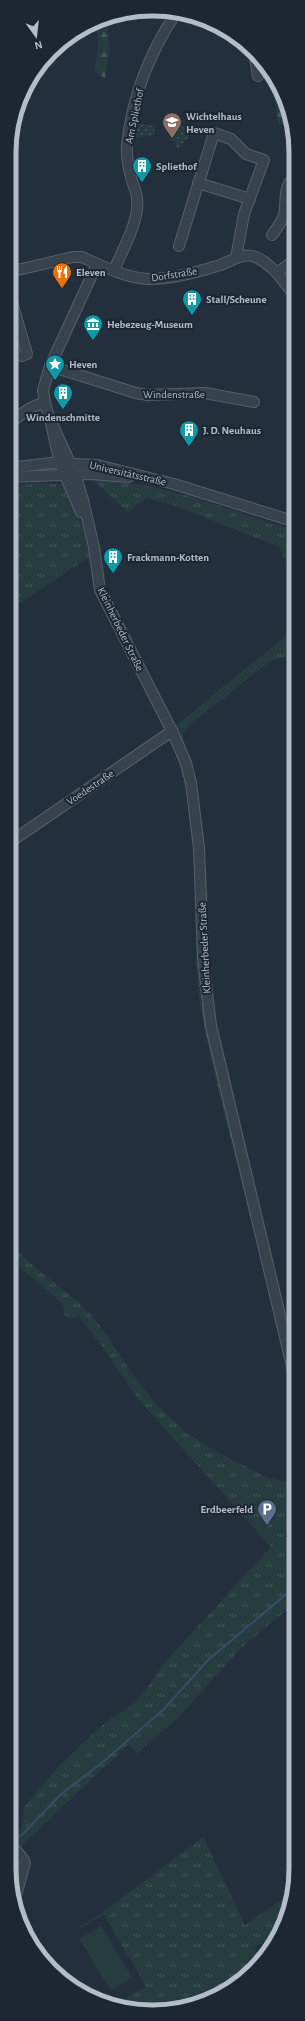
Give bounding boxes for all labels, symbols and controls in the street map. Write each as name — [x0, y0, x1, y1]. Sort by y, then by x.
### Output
north arrow — [16, 16, 56, 56]
text: N — [33, 39, 44, 51]
street label: Am Spliethof — [123, 87, 146, 145]
school or university icon: Wichtelhaus Heven — [161, 111, 183, 139]
place label: Wichtelhaus Heven — [186, 111, 242, 135]
building icon: Spliethof — [131, 155, 153, 183]
place label: Spliethof — [156, 161, 198, 172]
restaurant icon: Eleven — [51, 261, 73, 289]
street label: Dorfstraße — [150, 265, 198, 284]
place label: Eleven — [76, 267, 106, 278]
building icon: Stall/Scheune — [181, 288, 203, 316]
place label: Stall/Scheune — [206, 294, 267, 305]
museum icon: Hebezeug-Museum — [82, 313, 104, 341]
place label: Hebezeug-Museum — [107, 319, 193, 330]
place icon: Heven — [44, 353, 66, 381]
place label: Heven — [69, 359, 98, 370]
building icon: Windenschmitte — [52, 382, 74, 410]
street label: Windenstraße — [143, 389, 205, 400]
place label: Windenschmitte — [26, 412, 100, 423]
building icon: J. D. Neuhaus — [178, 419, 200, 447]
place label: J. D. Neuhaus — [203, 425, 261, 436]
street label: Universitätsstraße — [89, 459, 167, 488]
building icon: Frackmann-Kotten — [102, 546, 124, 574]
place label: Frackmann-Kotten — [127, 552, 209, 563]
street label: Kleinherbeder Straße — [95, 586, 146, 673]
street label: Voedestraße — [65, 768, 116, 807]
street label: Kleinherbeder Straße — [197, 902, 212, 994]
parking icon: Erdbeerfeld — [256, 1498, 278, 1526]
place label: Erdbeerfeld — [201, 1504, 253, 1515]

